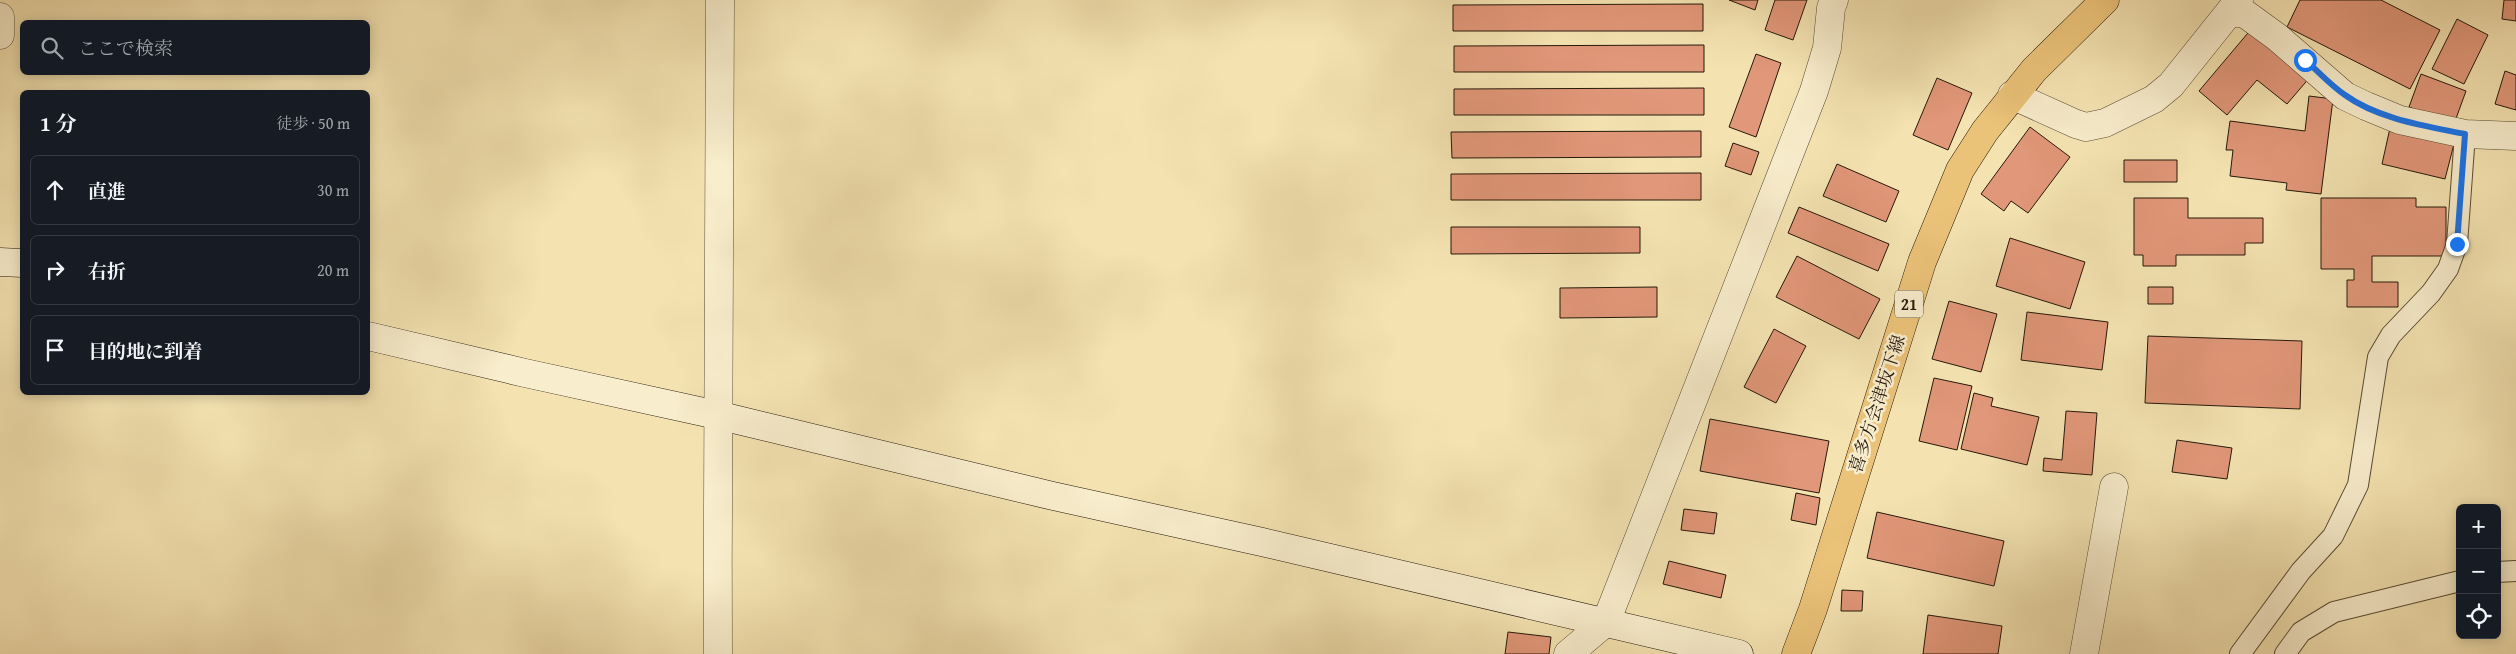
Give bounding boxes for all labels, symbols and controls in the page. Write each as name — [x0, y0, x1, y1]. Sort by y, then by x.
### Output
search box — [20, 20, 370, 75]
icon: search — [38, 34, 66, 62]
text: ここで検索 — [78, 34, 173, 62]
route start — [2294, 49, 2317, 72]
text: 1 分 — [40, 108, 77, 139]
text: 徒歩 · 50 m — [276, 111, 350, 135]
icon: ahead — [41, 176, 69, 204]
text: 直進 — [88, 177, 126, 205]
text: 30 m — [317, 178, 349, 202]
route end — [2446, 233, 2469, 256]
icon: right — [41, 256, 69, 284]
text: 右折 — [88, 257, 126, 285]
text: 20 m — [317, 258, 349, 282]
road number: 21 — [1895, 290, 1923, 318]
street label: 喜多方会津坂下線 — [1841, 331, 1912, 476]
icon: arrive — [41, 336, 69, 364]
text: 目的地に到着 — [88, 337, 202, 365]
map controls — [2456, 504, 2501, 639]
button: + — [2456, 504, 2501, 549]
button: − — [2456, 549, 2501, 594]
button: locate — [2456, 594, 2501, 639]

